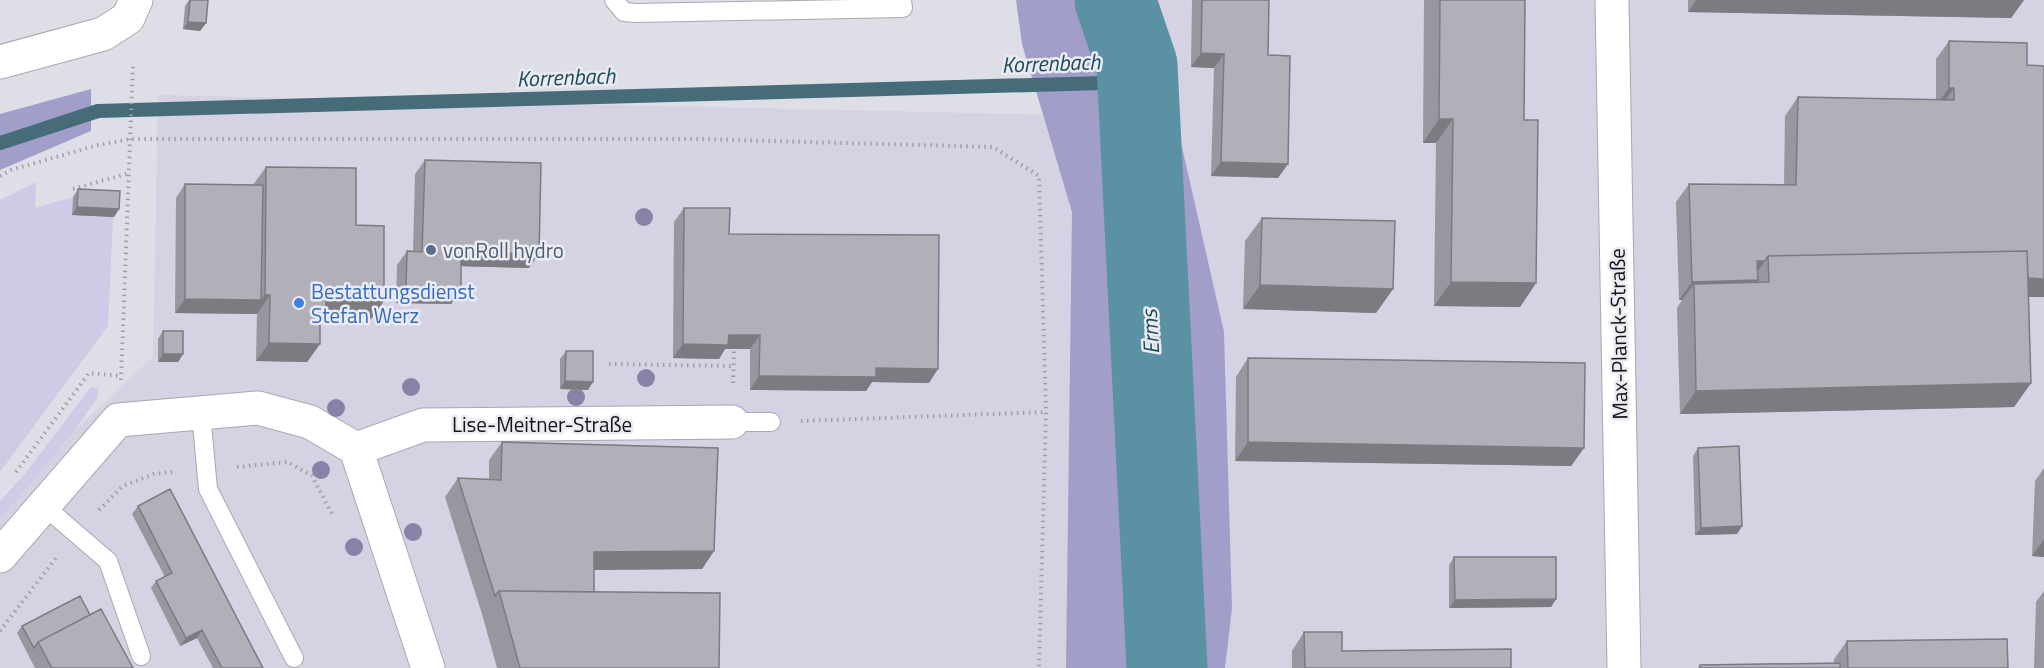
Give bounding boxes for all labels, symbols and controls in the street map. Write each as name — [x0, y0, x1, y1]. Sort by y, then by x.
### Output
water label: Korrenbach — [1001, 44, 1102, 82]
water label: Korrenbach — [516, 58, 617, 96]
place label: vonRoll hydro — [443, 234, 564, 266]
marker: vonRoll hydro — [424, 243, 438, 257]
street label: Max-Planck-Straße — [1601, 248, 1635, 420]
place label: Bestattungsdienst Stefan Werz — [311, 275, 475, 331]
marker: Bestattungsdienst Stefan Werz — [292, 296, 306, 310]
water label: Erms — [1132, 307, 1168, 355]
street label: Lise-Meitner-Straße — [452, 408, 632, 440]

